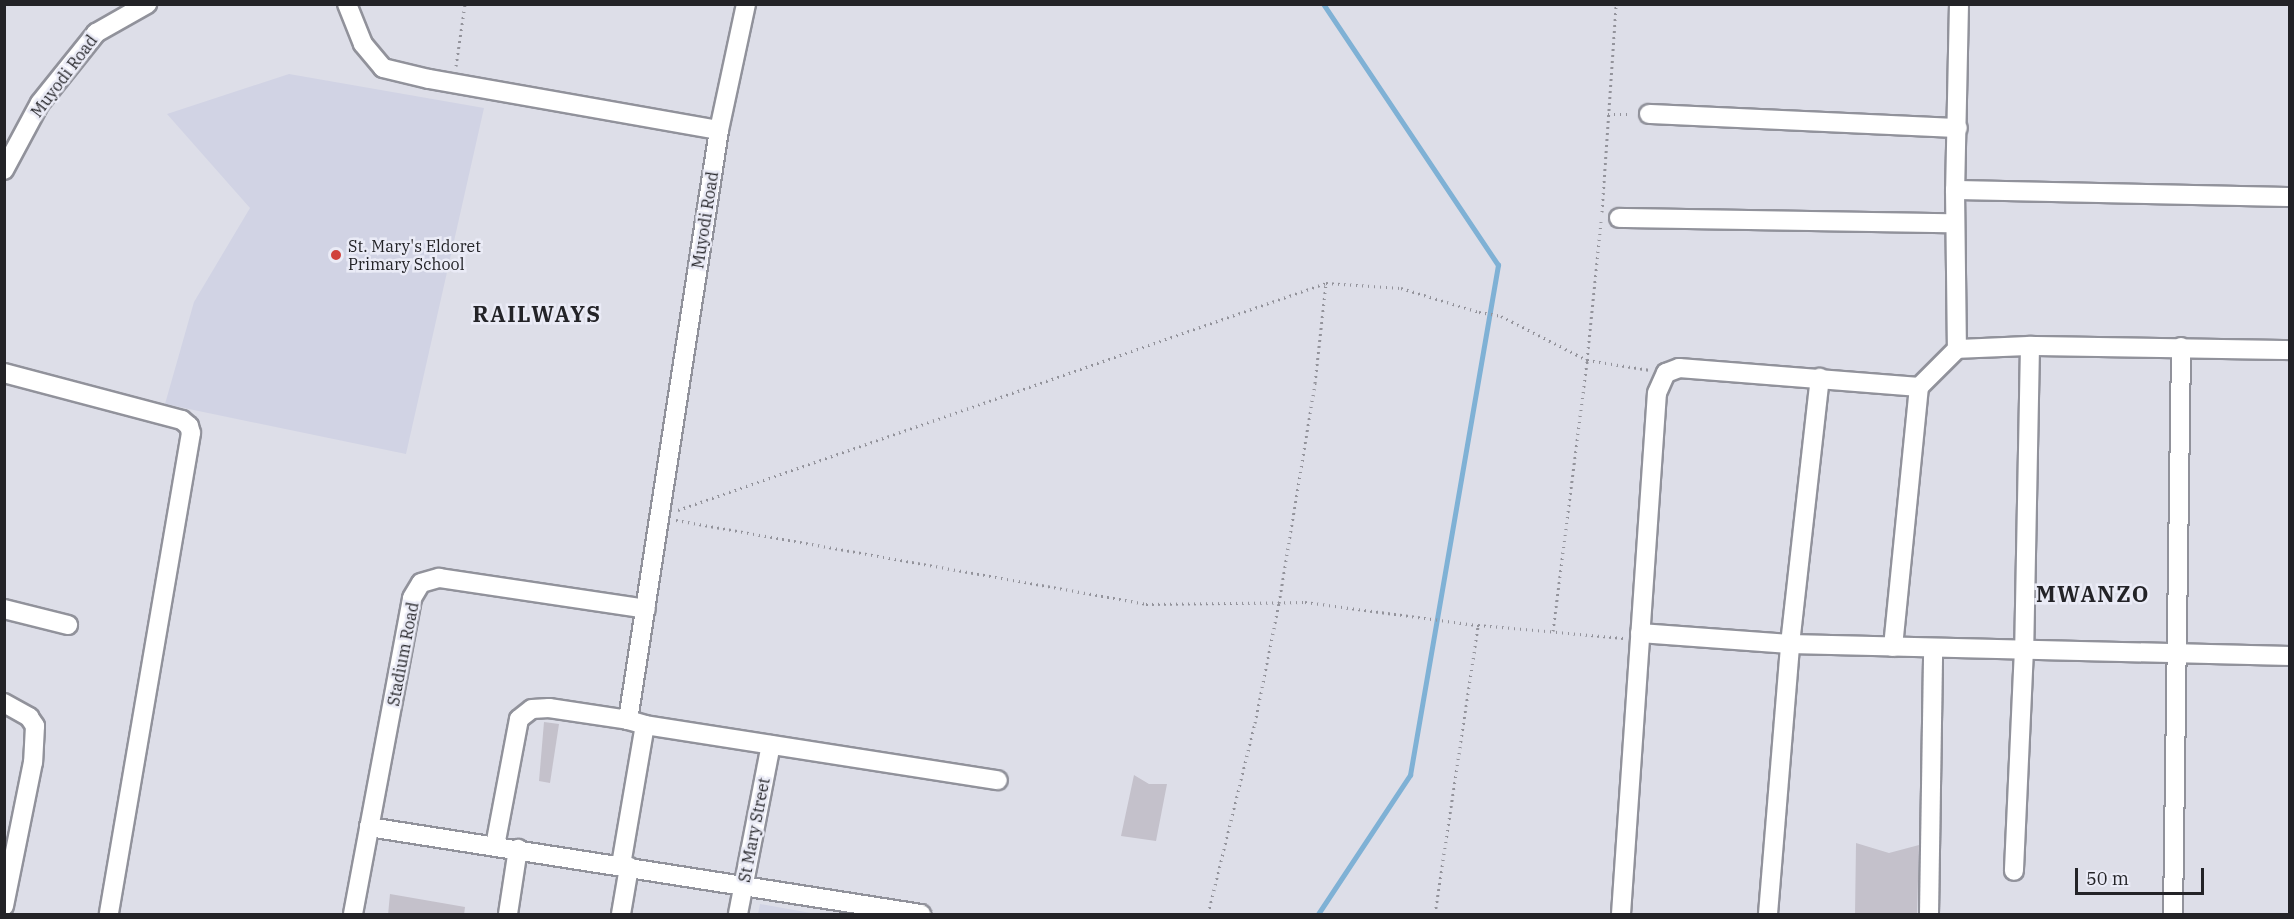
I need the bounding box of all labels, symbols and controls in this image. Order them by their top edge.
street label: Muyodi Road [27,31,101,121]
street label: Muyodi Road [688,170,722,270]
place label: St. Mary's Eldoret Primary School [348,236,481,274]
marker: St. Mary's Eldoret Primary School [329,248,343,262]
district label: RAILWAYS [472,301,602,327]
district label: MWANZO [2036,581,2150,607]
street label: Stadium Road [384,600,422,708]
street label: St Mary Street [734,776,774,884]
scale bar [2078,856,2207,894]
text: 50 m [2086,867,2129,890]

